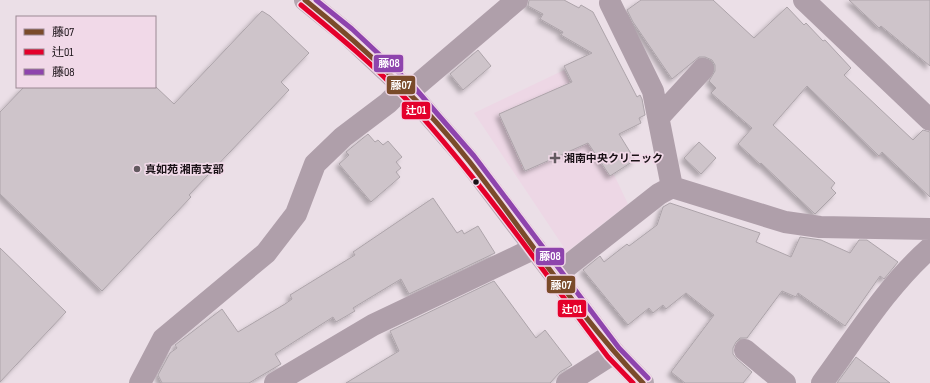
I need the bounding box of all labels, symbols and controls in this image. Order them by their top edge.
legend [16,16,156,88]
text: 藤07 [52,25,74,40]
text: 辻01 [52,45,74,60]
line badge: 藤08 [373,54,404,73]
text: 藤08 [378,57,400,70]
text: 藤08 [52,65,75,80]
line badge: 藤07 [386,75,416,95]
text: 藤07 [390,79,412,92]
line badge: 辻01 [401,101,431,120]
text: 辻01 [406,104,427,117]
marker: 湘南中央クリニック [549,152,561,164]
place label: 湘南中央クリニック [564,152,663,165]
place label: 真如苑 湘南支部 [145,163,224,176]
marker: 真如苑 湘南支部 [132,164,142,174]
unlabelled marker [471,177,481,187]
line badge: 藤08 [535,247,565,266]
text: 藤08 [539,250,561,263]
line badge: 藤07 [546,275,576,294]
text: 藤07 [550,279,572,292]
line badge: 辻01 [557,299,587,318]
text: 辻01 [562,303,583,316]

